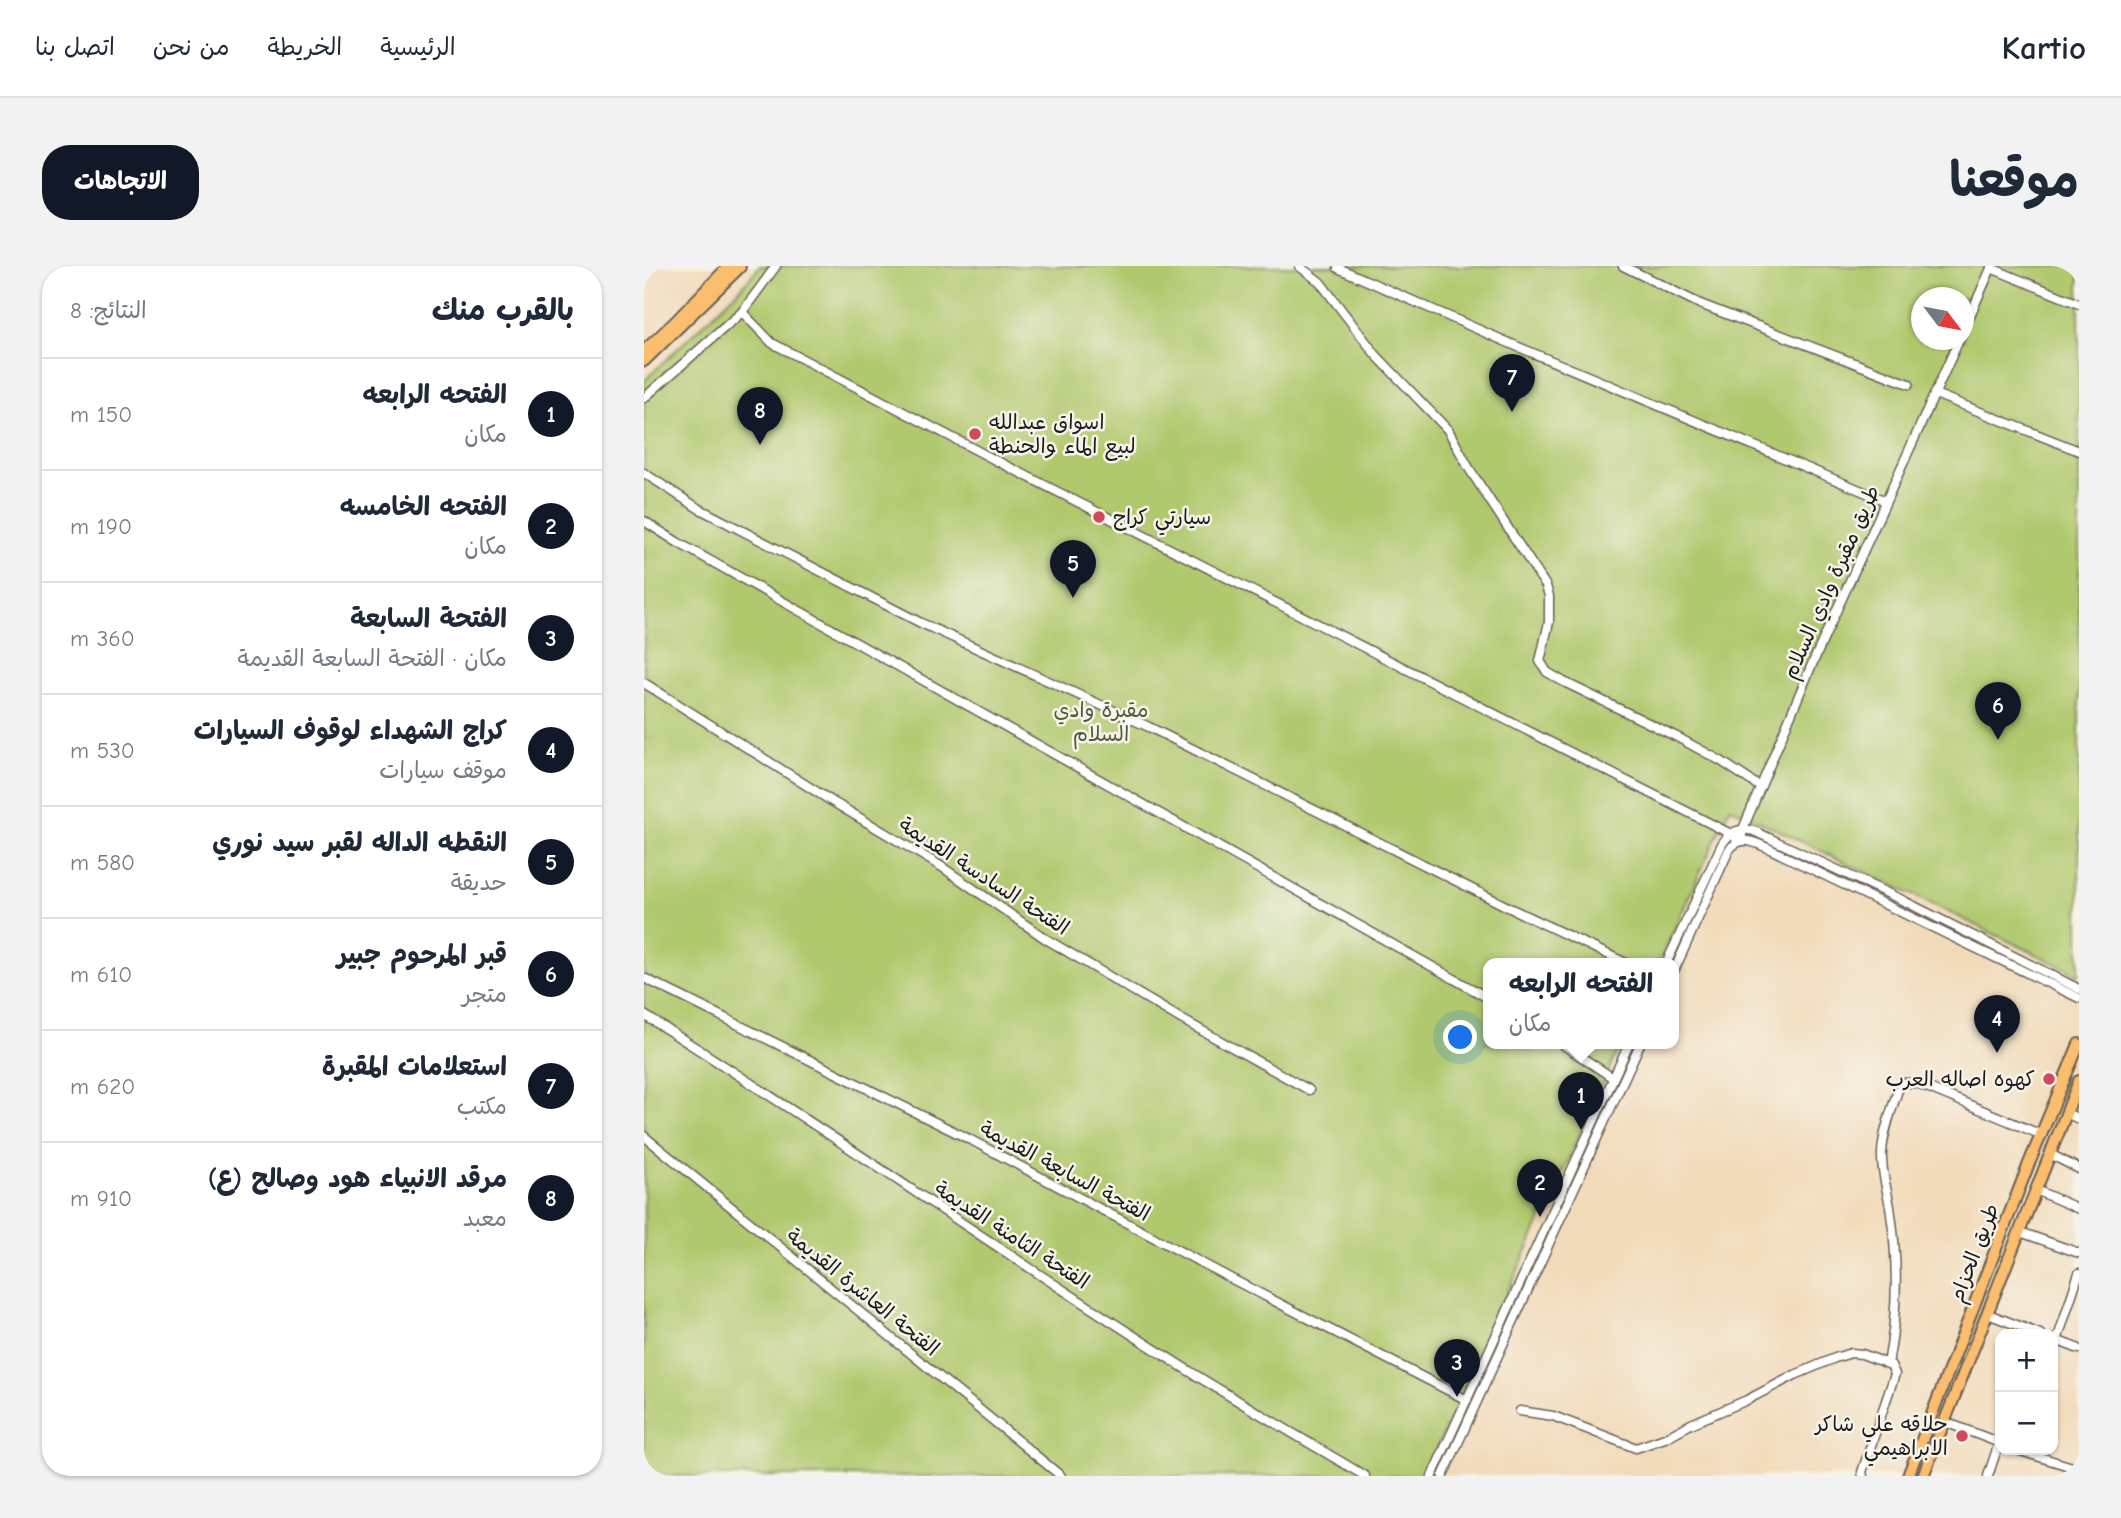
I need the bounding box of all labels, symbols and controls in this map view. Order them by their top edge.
text: Kartio [2001,29,2086,67]
text: اتصل بنا [35,33,115,61]
text: من نحن [153,33,229,61]
text: الخريطة [267,33,342,61]
text: الرئيسية [380,33,456,61]
button: الاتجاهات [42,145,199,220]
text: موقعنا [1949,152,2079,208]
north arrow [1911,287,1974,350]
text: بالقرب منك [432,293,574,328]
text: النتائج: 8 [70,297,147,324]
pin: 7 [1489,354,1535,412]
text: الفتحه الرابعه [363,380,507,410]
pin: 8 [737,387,783,445]
text: 150 m [70,401,132,428]
text: 1 [546,401,556,428]
place label: اسواق عبدالله لبيع الماء والحنطة [989,410,1136,461]
text: مكان [464,421,507,448]
marker: اسواق عبدالله لبيع الماء والحنطة [967,426,983,442]
street label: طريق مقبرة وادي السلام [1777,481,1888,684]
text: الفتحه الخامسه [340,492,507,522]
place label: سيارتي كراج [1113,505,1211,536]
marker: سيارتي كراج [1091,509,1107,525]
text: 190 m [70,513,132,540]
text: 2 [545,513,557,540]
text: مكان [464,533,507,560]
pin: 5 [1050,540,1096,598]
text: الفتحة السابعة [350,604,507,634]
text: 360 m [70,625,135,652]
text: 3 [545,625,557,652]
text: مكان · الفتحة السابعة القديمة [238,645,507,672]
pin: 6 [1975,682,2021,740]
park label: مقبرة وادي السلام [1054,698,1148,750]
text: كراج الشهداء لوقوف السيارات [194,716,507,746]
text: 530 m [70,737,135,764]
text: 4 [546,737,556,764]
text: موقف سيارات [379,757,507,784]
street label: الفتحة السادسة القديمة [894,812,1074,940]
text: النقطه الداله لقبر سيد نوري [212,828,507,858]
text: 580 m [70,849,135,876]
text: 5 [545,849,557,876]
text: حديقة [451,869,507,896]
text: قبر المرحوم جبير [337,940,507,970]
popup [1483,958,1679,1049]
text: 610 m [70,961,132,988]
text: 6 [545,961,557,988]
text: الفتحه الرابعه [1509,969,1653,999]
text: متجر [462,981,507,1008]
pin: 4 [1974,995,2020,1053]
text: مكان [1509,1010,1551,1037]
your location [1443,1020,1477,1054]
text: استعلامات المقبرة [322,1052,507,1082]
place label: كهوه اصاله العرب [1886,1067,2035,1093]
marker: كهوه اصاله العرب [2041,1071,2057,1087]
pin: 1 [1558,1072,1604,1130]
text: 620 m [70,1073,135,1100]
text: 7 [546,1073,556,1100]
text: مكتب [457,1093,507,1120]
street label: الفتحة السابعة القديمة [975,1116,1154,1227]
pin: 2 [1517,1159,1563,1217]
text: مرقد الانبياء هود وصالح (ع) [208,1164,507,1194]
street label: الفتحة الثامنة القديمة [930,1176,1094,1294]
text: 910 m [70,1185,132,1212]
text: 8 [545,1185,557,1212]
street label: طريق الحزام [1944,1200,2008,1307]
text: معبد [463,1205,507,1232]
street label: الفتحة العاشرة القديمة [782,1223,944,1361]
map controls [1995,1329,2058,1455]
button: + [1995,1329,2058,1392]
pin: 3 [1434,1339,1480,1397]
button: − [1995,1392,2058,1455]
place label: حلاقه علي شاكر الابراهيمي [1814,1412,1948,1467]
marker: حلاقه علي شاكر الابراهيمي [1954,1428,1970,1444]

